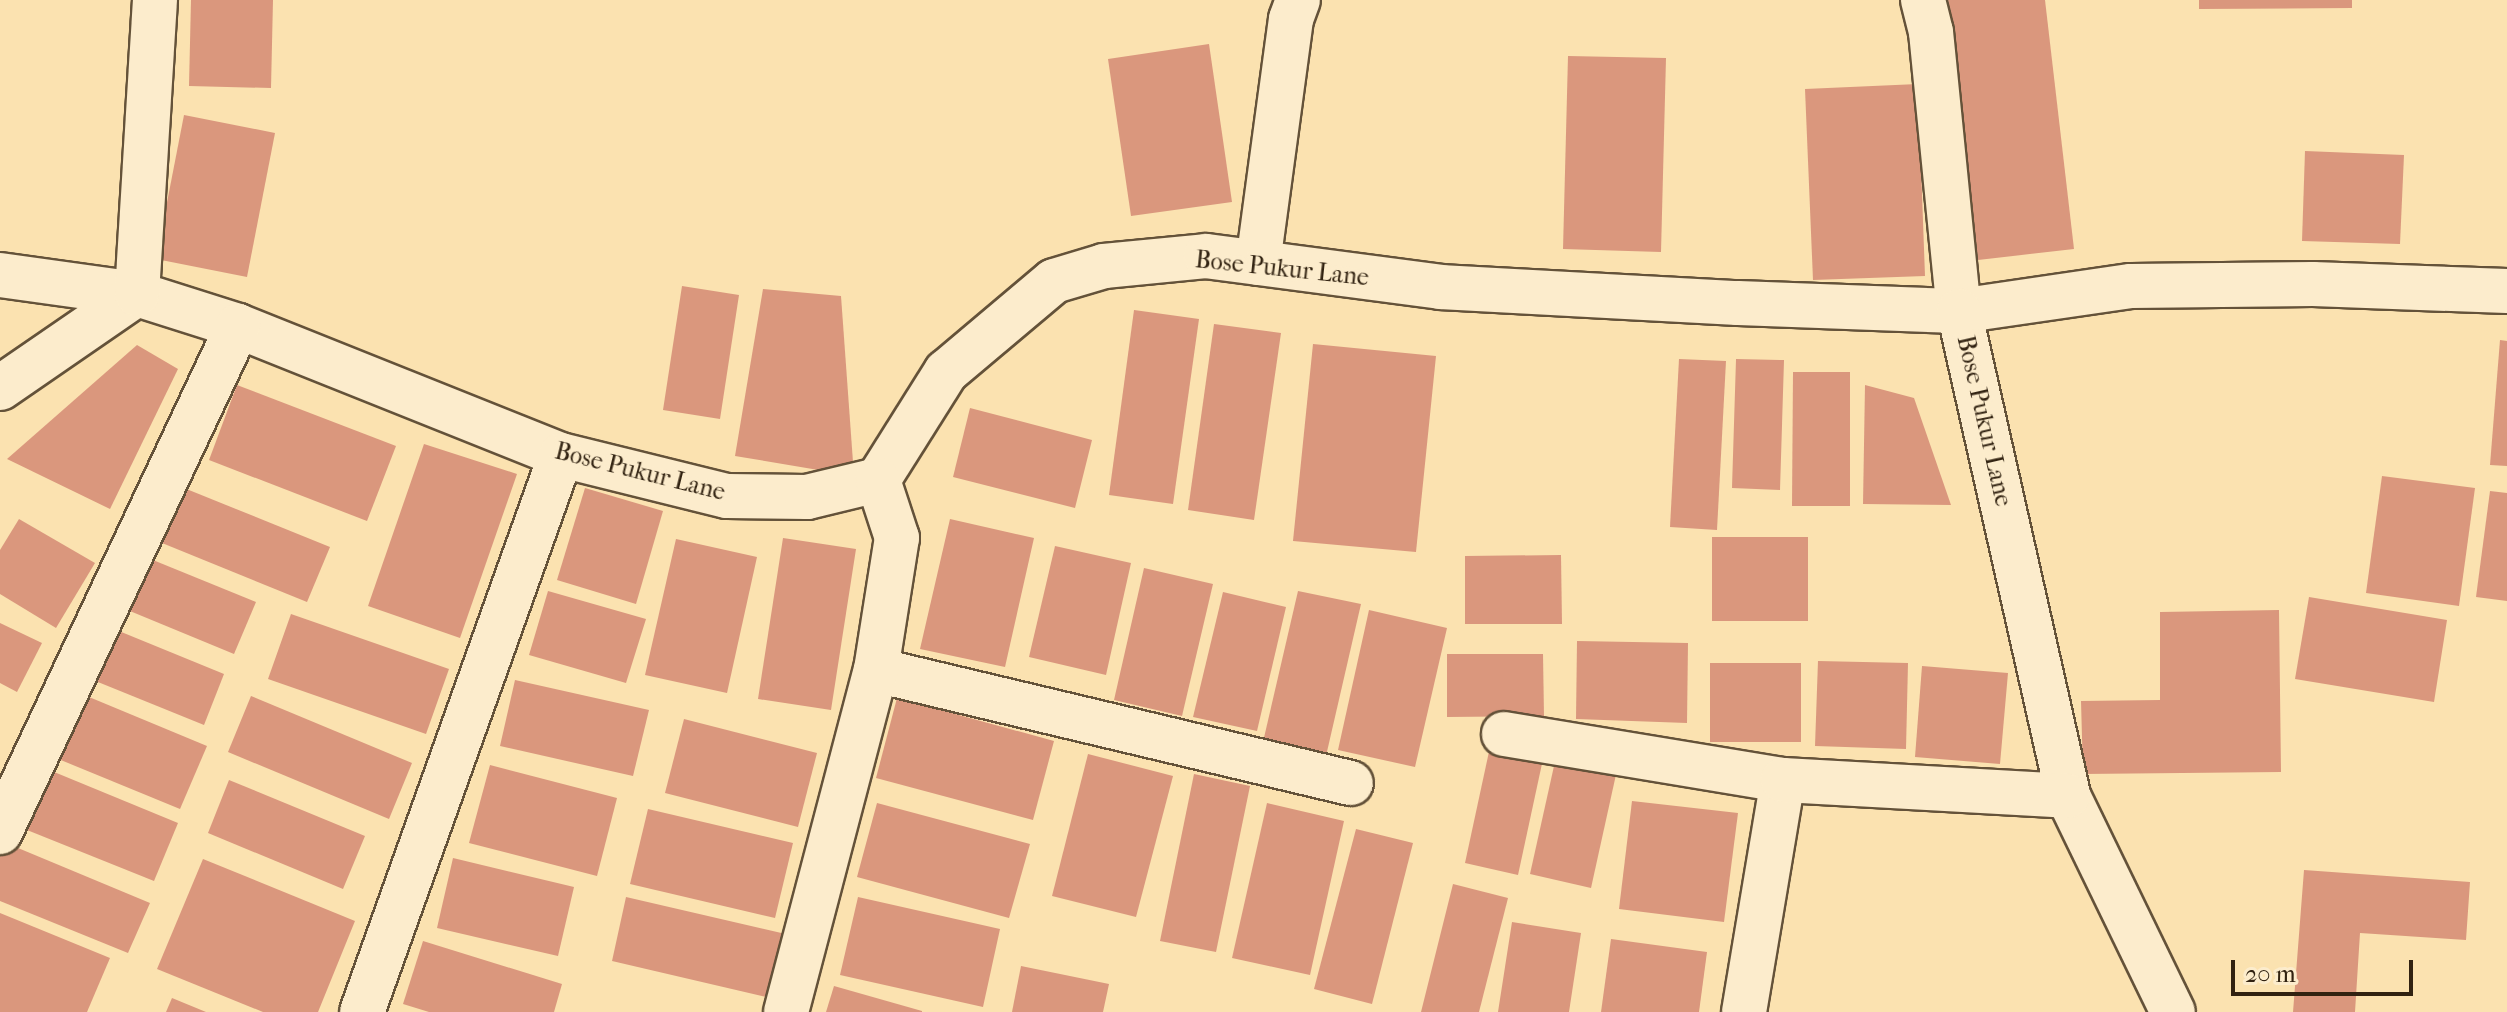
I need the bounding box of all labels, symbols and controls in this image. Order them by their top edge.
street label: Bose Pukur Lane [1194,246,1370,292]
street label: Bose Pukur Lane [1950,333,2018,509]
street label: Bose Pukur Lane [552,437,728,507]
scale bar [2235,944,2417,994]
text: 20 m [2245,960,2296,988]

